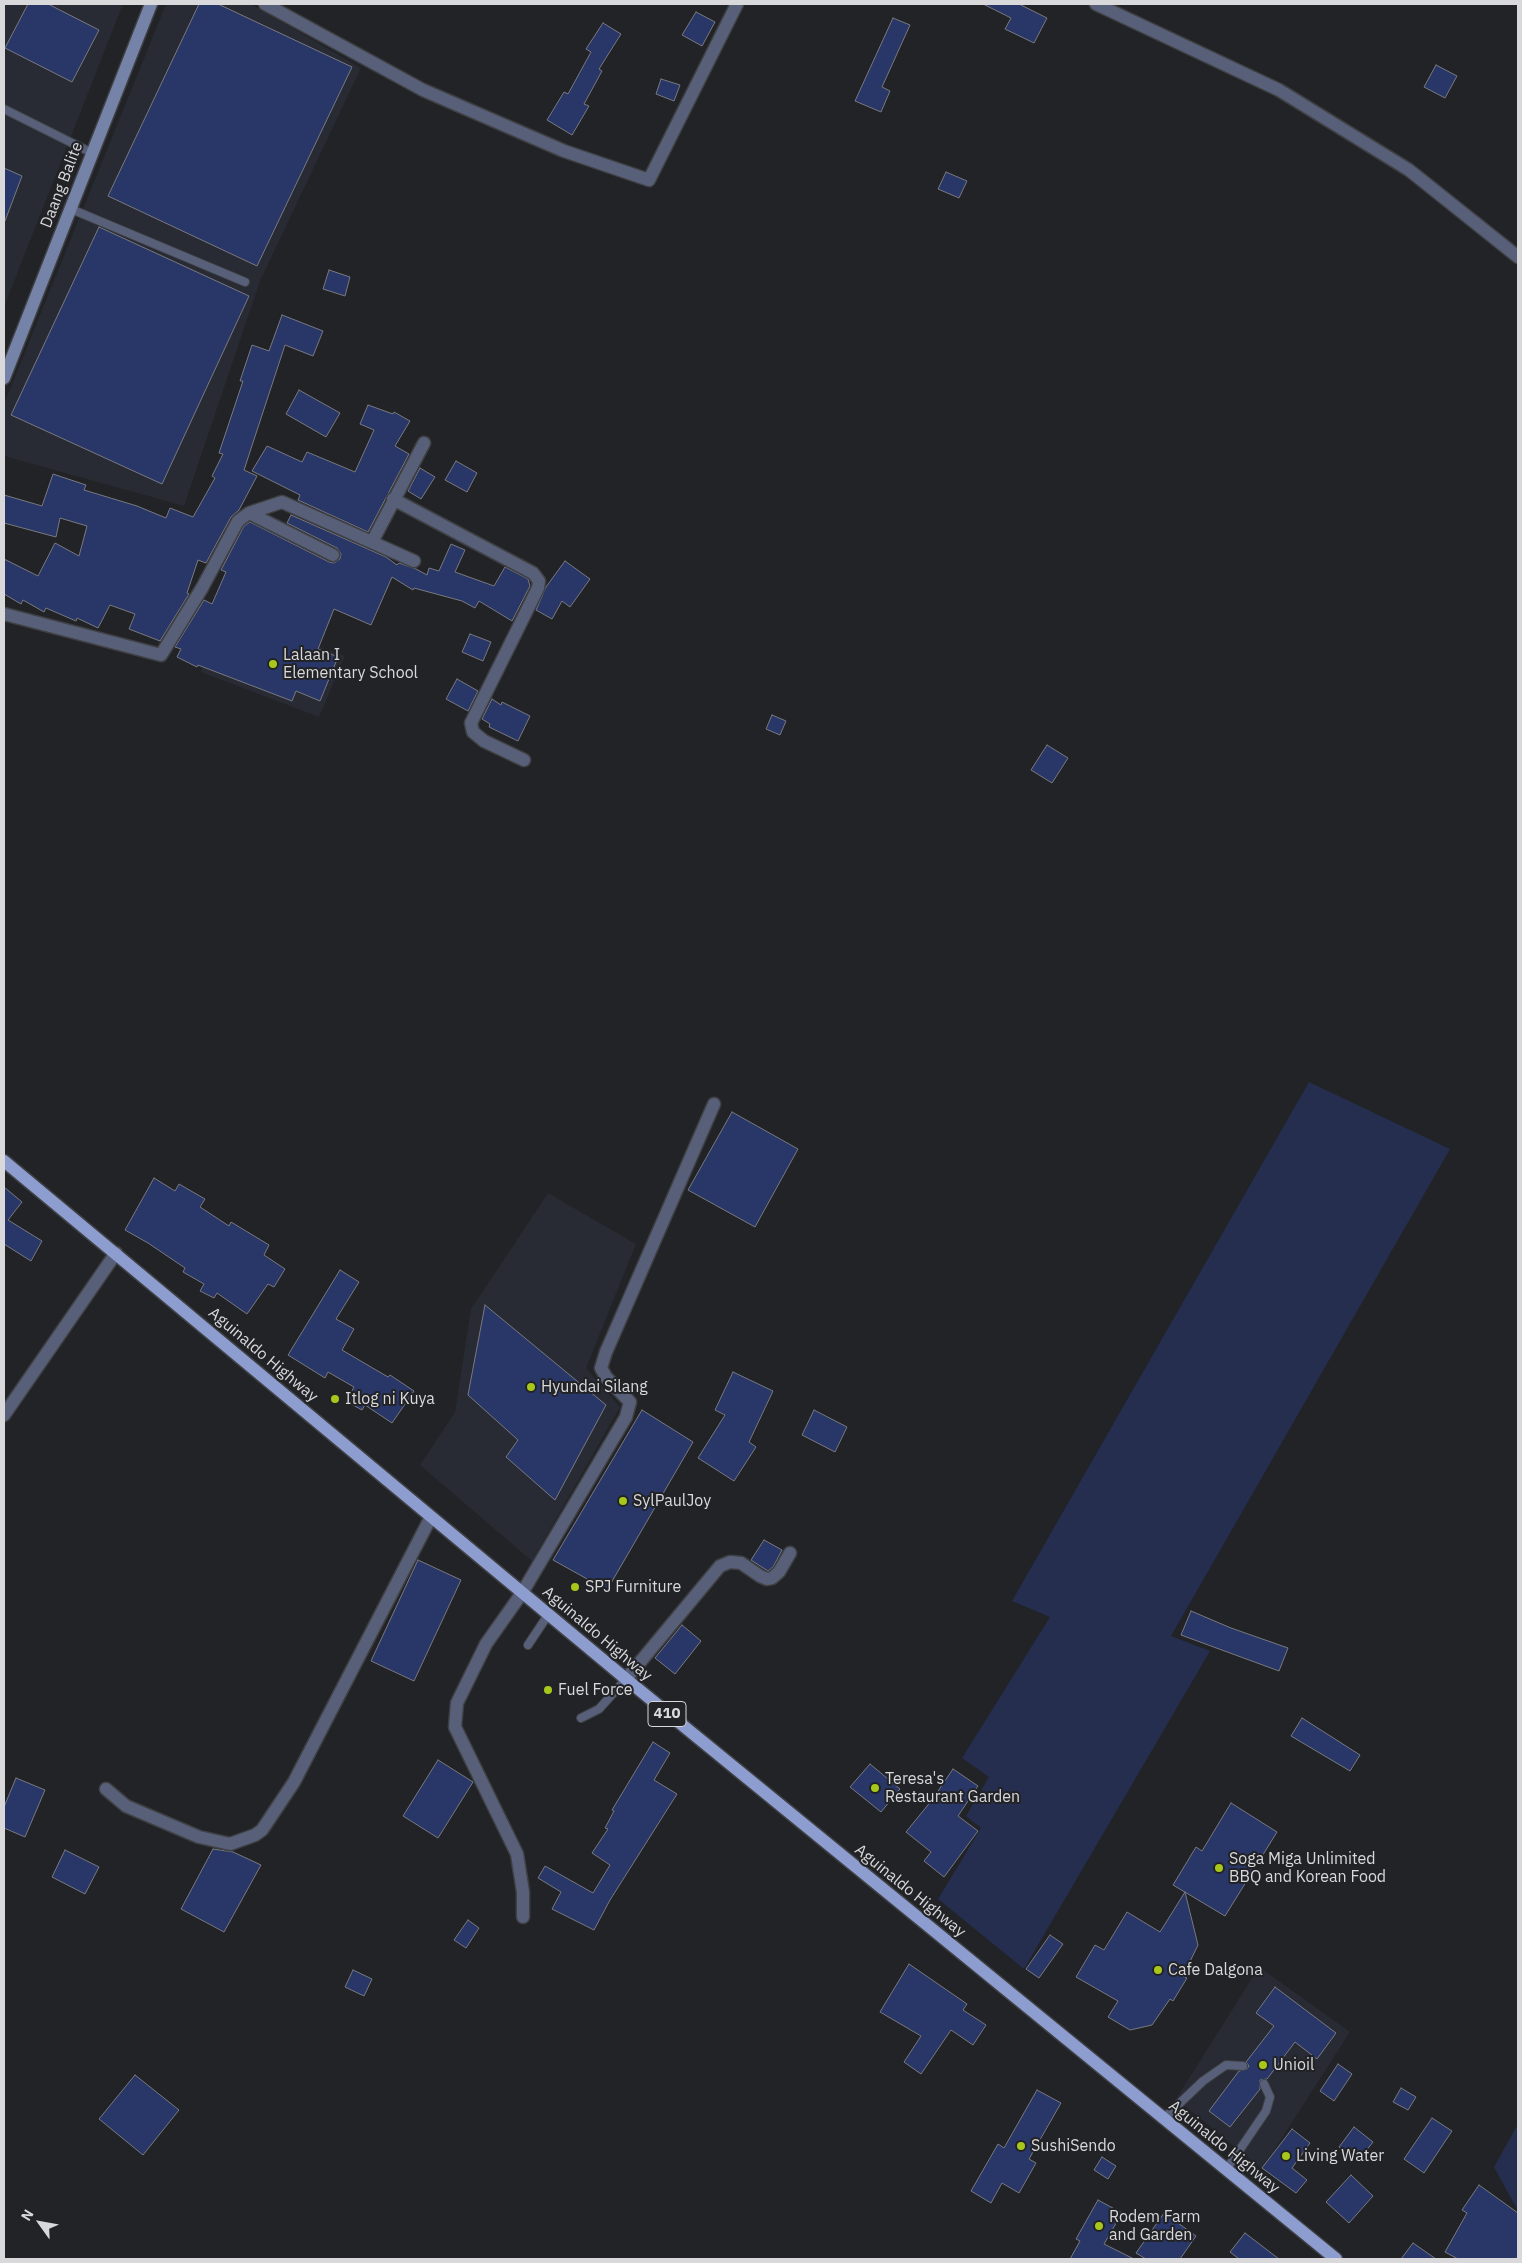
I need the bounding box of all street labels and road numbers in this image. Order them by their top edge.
street label: Daang Balite [37,139,87,231]
street label: Aguinaldo Highway [204,1304,322,1406]
street label: Aguinaldo Highway [538,1583,656,1685]
road number: 410 [648,1702,686,1726]
street label: Aguinaldo Highway [851,1840,969,1942]
street label: Aguinaldo Highway [1165,2096,1283,2198]

